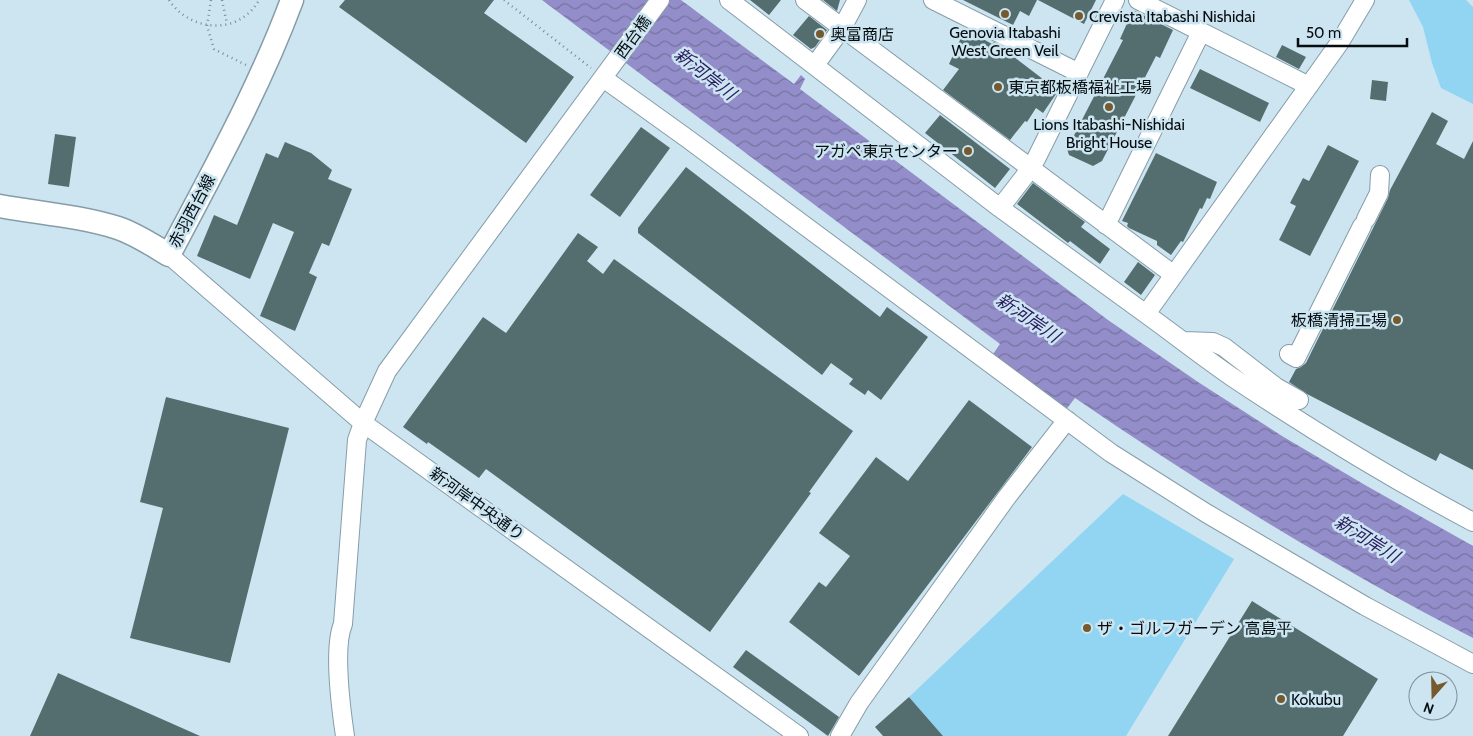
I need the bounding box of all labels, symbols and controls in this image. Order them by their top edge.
place label: Crevista Itabashi Nishidai [1089,7,1255,26]
marker: Genovia Itabashi West Green Veil [999,8,1011,20]
marker: Crevista Itabashi Nishidai [1073,10,1085,22]
street label: 西台橋 [611,12,655,62]
scale bar [1298,15,1407,47]
place label: Genovia Itabashi West Green Veil [949,23,1061,60]
text: 50 m [1306,24,1341,42]
place label: 奥富商店 [830,25,894,44]
marker: 奥富商店 [814,28,826,40]
water label: 新河岸川 [670,43,742,106]
place label: 東京都板橋福祉工場 [1008,78,1152,97]
marker: 東京都板橋福祉工場 [992,81,1004,93]
marker: Lions Itabashi-Nishidai Bright House [1103,101,1115,113]
place label: Lions Itabashi-Nishidai Bright House [1033,115,1185,152]
place label: アガペ東京センター [814,142,958,161]
marker: アガペ東京センター [962,145,974,157]
street label: 赤羽西台線 [165,171,219,251]
water label: 新河岸川 [992,289,1066,348]
place label: 板橋清掃工場 [1291,311,1387,330]
marker: 板橋清掃工場 [1391,314,1403,326]
street label: 新河岸中央通り [426,463,528,545]
water label: 新河岸川 [1331,511,1405,568]
place label: ザ・ゴルフガーデン 高島平 [1097,619,1293,638]
marker: ザ・ゴルフガーデン 高島平 [1081,622,1093,634]
north arrow [1408,671,1458,721]
place label: Kokubu [1291,690,1341,709]
marker: Kokubu [1275,693,1287,705]
text: N [1421,698,1436,718]

